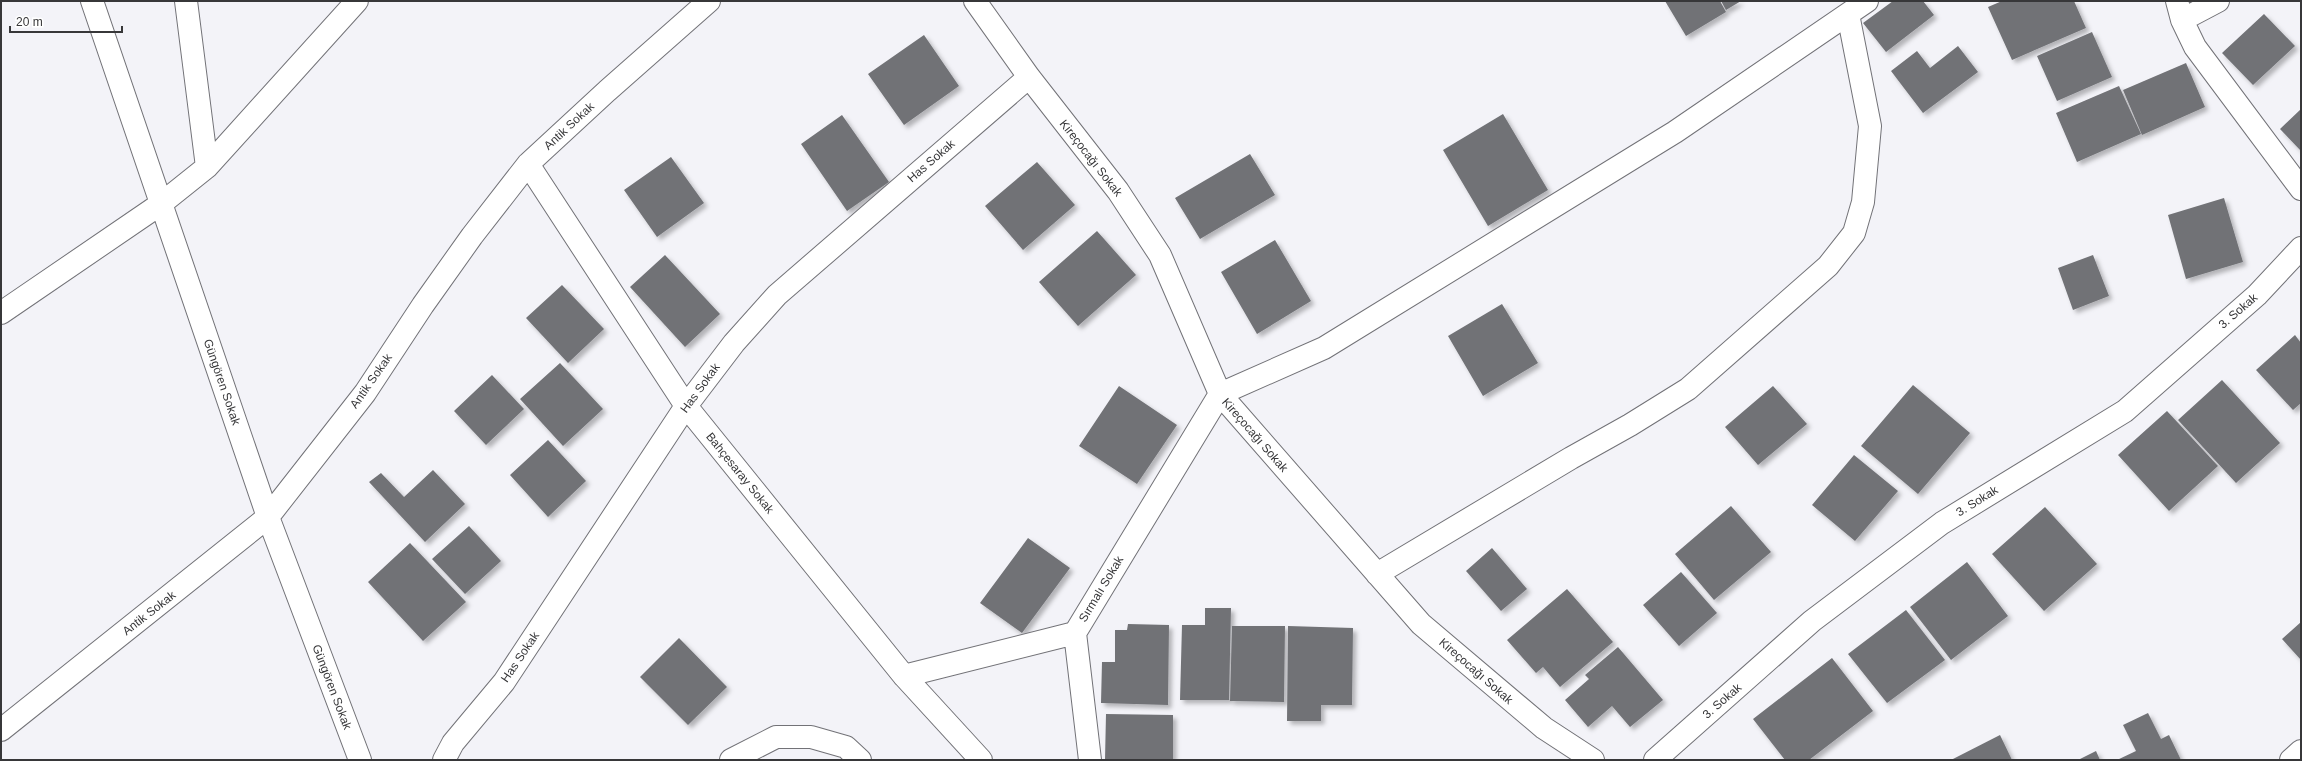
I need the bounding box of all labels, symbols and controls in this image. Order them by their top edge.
scale bar [10,8,122,34]
text: 20 m [16,15,43,29]
street label: Antik Sokak [541,99,598,153]
street label: Kireçocağı Sokak [1057,117,1126,200]
street label: Has Sokak [905,136,958,185]
street label: 3. Sokak [2216,290,2261,332]
street label: Güngören Sokak [201,337,244,428]
street label: Antik Sokak [347,350,395,411]
street label: Has Sokak [677,360,723,416]
street label: Kireçocağı Sokak [1219,395,1292,476]
street label: Bahçesaray Sokak [703,430,778,517]
street label: 3. Sokak [1953,482,2001,519]
street label: Sırmalı Sokak [1076,553,1127,625]
street label: Antik Sokak [120,587,179,638]
street label: Has Sokak [498,628,543,685]
street label: Kireçocağı Sokak [1436,635,1517,708]
street label: Güngören Sokak [309,642,355,732]
street label: 3. Sokak [1700,680,1745,722]

